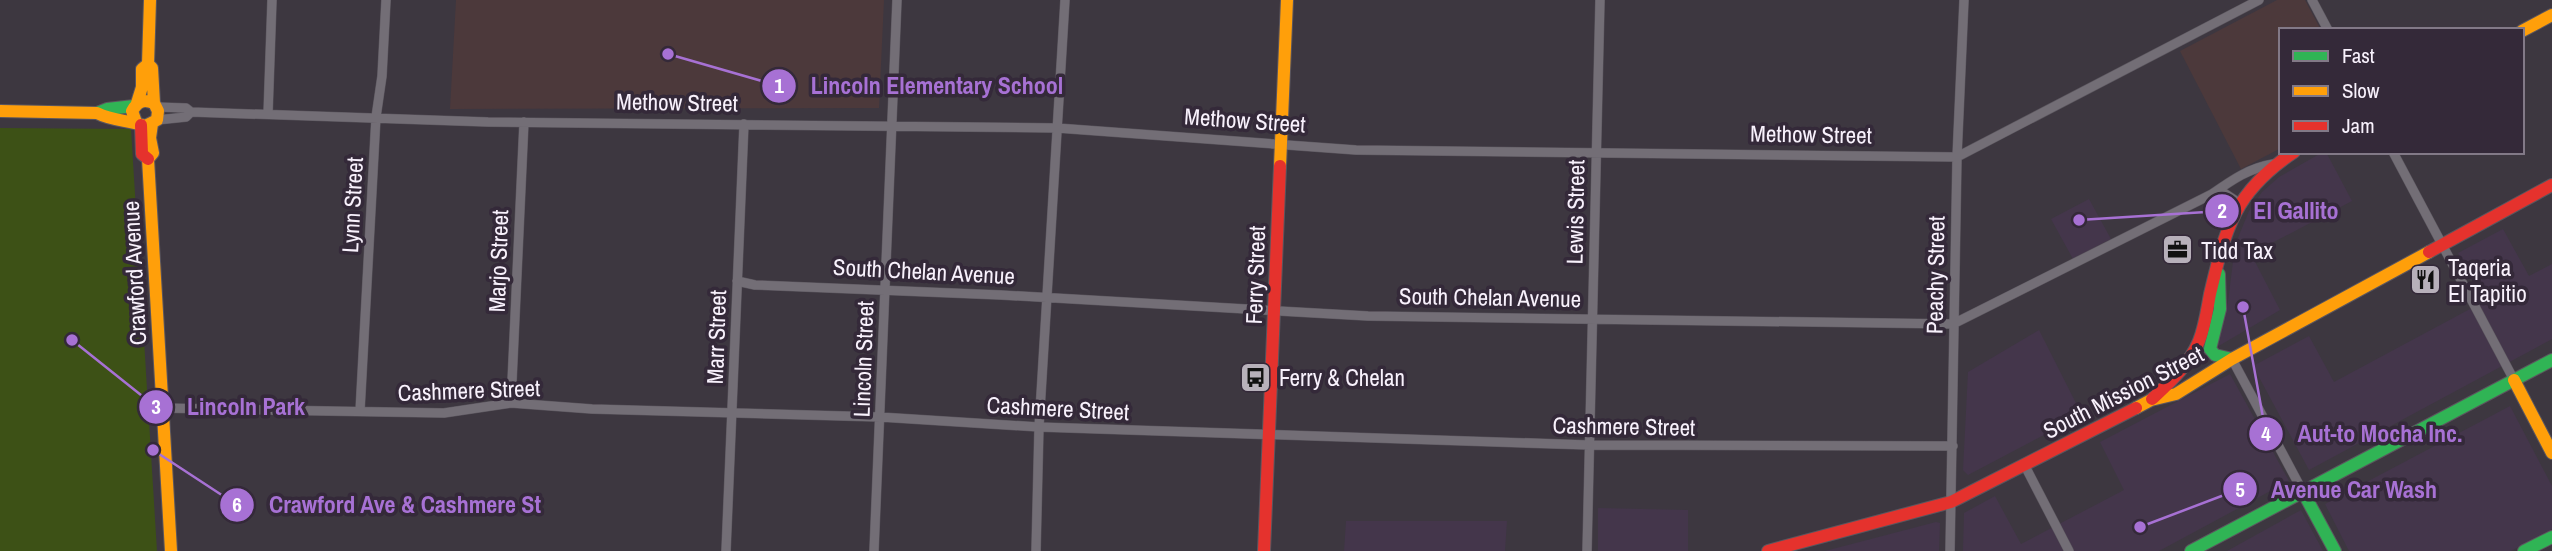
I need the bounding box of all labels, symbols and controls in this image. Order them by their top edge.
legend [2279,28,2524,154]
text: Fast [2342,41,2375,70]
callout: Lincoln Elementary School [761,63,1077,108]
text: Lincoln Elementary School [811,69,1063,101]
text: 1 [774,71,784,100]
text: Slow [2342,76,2380,105]
street label: Methow Street [616,85,738,119]
street label: Methow Street [1183,100,1307,140]
text: Jam [2342,111,2375,140]
street label: Methow Street [1750,117,1872,151]
street label: Lynn Street [334,156,370,254]
street label: Lewis Street [1559,159,1591,265]
callout: El Gallito [2205,188,2353,233]
text: El Gallito [2253,194,2339,226]
text: 2 [2217,196,2227,225]
street label: Crawford Avenue [115,200,153,346]
street label: Marjo Street [481,209,515,313]
street label: Peachy Street [1918,215,1952,335]
street label: Ferry Street [1238,225,1272,325]
office icon: Tidd Tax [2161,233,2195,267]
place label: Tidd Tax [2201,235,2274,266]
street label: South Chelan Avenue [832,251,1016,291]
place label: Taqeria El Tapitio [2448,252,2527,309]
restaurant icon: Taqeria El Tapitio [2408,263,2442,297]
street label: South Chelan Avenue [1399,280,1581,314]
street label: Marr Street [699,289,733,385]
street label: Lincoln Street [845,300,881,418]
street label: South Mission Street [2037,338,2209,446]
bus stop icon: Ferry & Chelan [1239,360,1273,394]
place label: Ferry & Chelan [1279,362,1405,393]
street label: Cashmere Street [397,372,541,408]
callout: Lincoln Park [138,384,319,429]
street label: Cashmere Street [986,389,1130,427]
text: Lincoln Park [187,390,305,422]
text: 3 [151,392,161,421]
street label: Cashmere Street [1552,409,1696,443]
callout: Aut-to Mocha Inc. [2248,412,2477,457]
text: Aut-to Mocha Inc. [2297,417,2463,449]
text: 4 [2261,419,2271,448]
callout: Avenue Car Wash [2222,467,2451,512]
text: Avenue Car Wash [2271,473,2437,505]
text: 5 [2235,475,2245,504]
callout: Crawford Ave & Cashmere St [219,482,555,527]
text: Crawford Ave & Cashmere St [269,488,541,520]
text: 6 [232,490,242,519]

